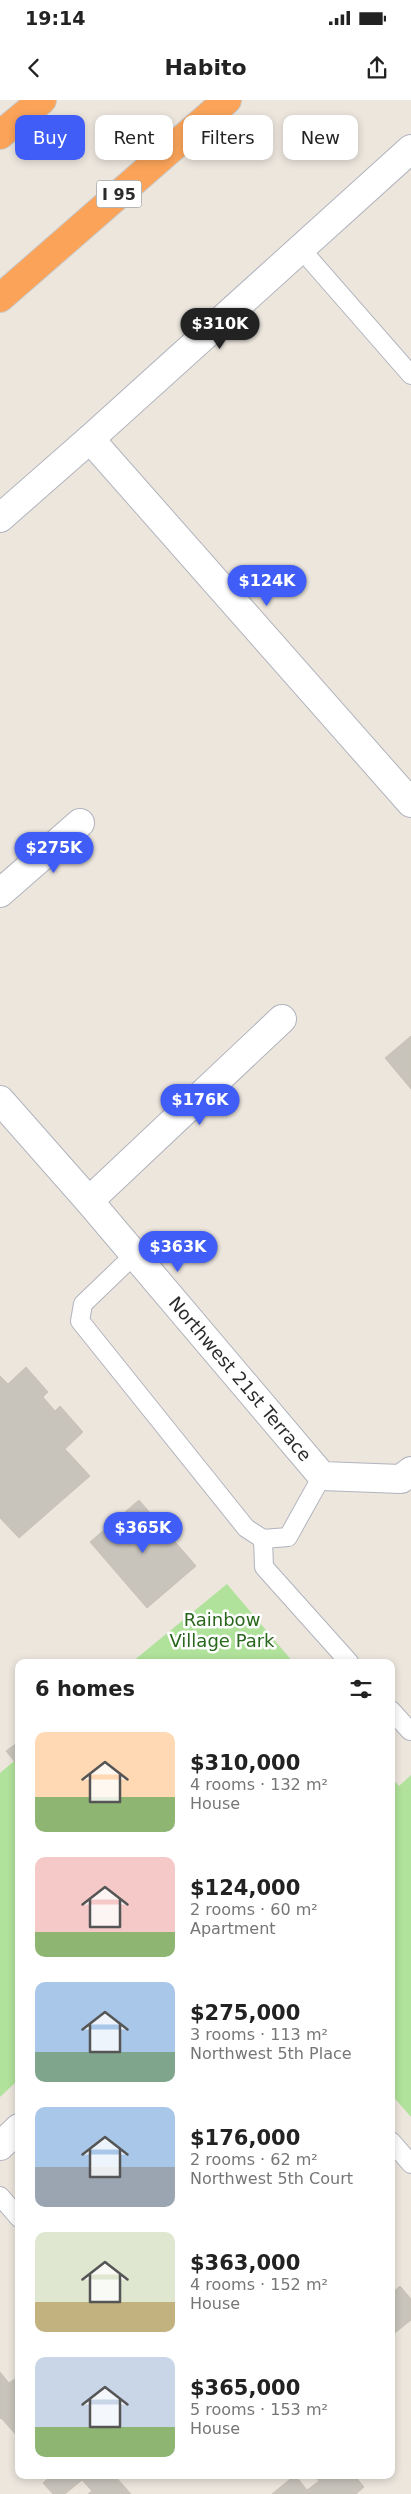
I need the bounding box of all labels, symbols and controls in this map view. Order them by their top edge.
text: 19:14 [25,7,85,29]
icon: back [20,54,48,82]
icon: share [363,54,391,82]
text: Habito [164,55,247,80]
chip: Buy [15,115,85,160]
chip: Rent [95,115,173,160]
chip: Filters [183,115,273,160]
chip: New [283,115,358,160]
road number: I 95 [96,180,142,208]
pin: $310K [185,308,255,350]
text: $310K [192,314,248,333]
pin: $124K [232,564,302,607]
text: $124K [239,571,295,590]
pin: $275K [19,832,89,874]
text: $275K [26,838,82,857]
pin: $176K [165,1084,235,1126]
text: $176K [172,1090,228,1109]
pin: $363K [143,1230,213,1273]
text: $363K [150,1237,206,1256]
street label: Northwest 21st Terrace [165,1292,316,1465]
pin: $365K [108,1512,178,1554]
text: $365K [115,1518,171,1537]
park label: Rainbow Village Park [169,1609,275,1651]
icon: filters [347,1675,375,1703]
text: 6 homes [35,1677,135,1701]
text: $310,000 [190,1751,300,1775]
icon: home [75,1752,135,1812]
text: 4 rooms · 132 m² [190,1775,328,1794]
text: House [190,1794,240,1813]
text: $124,000 [190,1876,300,1900]
icon: home [75,1877,135,1937]
text: 2 rooms · 60 m² [190,1900,318,1919]
text: Apartment [190,1919,276,1938]
text: $275,000 [190,2001,300,2025]
icon: home [75,2002,135,2062]
text: 3 rooms · 113 m² [190,2025,328,2044]
text: Northwest 5th Place [190,2044,352,2063]
text: $176,000 [190,2126,300,2150]
icon: home [75,2127,135,2187]
text: 2 rooms · 62 m² [190,2150,318,2169]
text: Northwest 5th Court [190,2169,353,2188]
text: $363,000 [190,2251,300,2275]
icon: home [75,2252,135,2312]
text: 4 rooms · 152 m² [190,2275,328,2294]
text: House [190,2294,240,2313]
text: $365,000 [190,2376,300,2400]
icon: home [75,2377,135,2437]
text: 5 rooms · 153 m² [190,2400,328,2419]
text: House [190,2419,240,2438]

